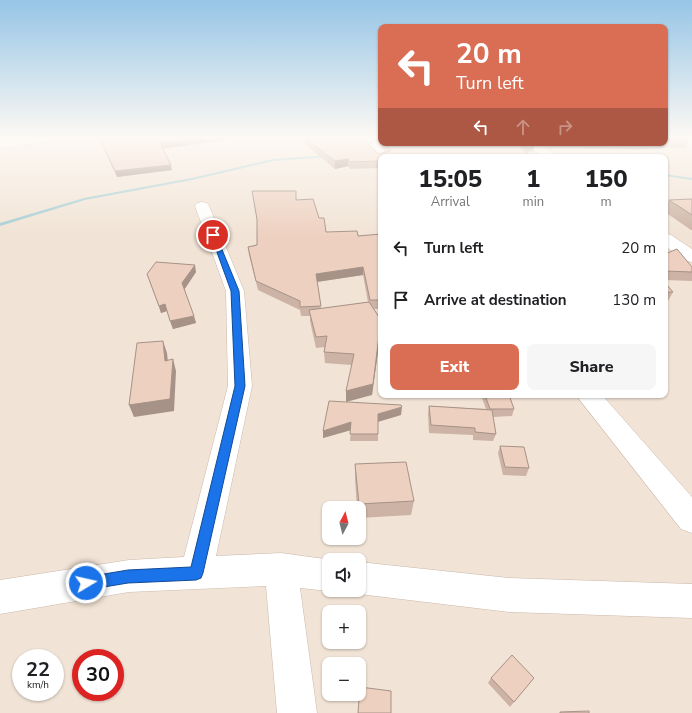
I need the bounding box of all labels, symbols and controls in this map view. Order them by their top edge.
text: 20 m [456,35,522,73]
icon: left [390,40,442,92]
text: Turn left [456,71,524,95]
icon: left [470,116,492,138]
icon: ahead [512,116,534,138]
icon: right [554,116,576,138]
text: 15:05 [418,163,482,195]
text: 1 [526,163,541,195]
text: 150 [584,163,628,195]
text: Arrival [431,193,470,211]
text: min [523,193,544,211]
text: m [600,193,612,211]
pin [196,218,230,252]
icon: arrive [202,224,224,246]
icon: left [390,237,412,259]
text: Turn left [424,238,483,258]
text: 20 m [621,238,656,258]
icon: arrive [390,289,412,311]
text: Arrive at destination [424,290,567,310]
text: 130 m [612,290,656,310]
button: Exit [390,344,519,390]
button: Share [527,344,656,390]
north arrow [322,501,366,545]
map controls [322,501,366,701]
button: sound [322,553,366,597]
position arrow [65,562,107,604]
button: + [322,605,366,649]
speed limit sign: 30 [72,649,124,701]
text: 22 [26,656,50,683]
button: − [322,657,366,701]
text: km/h [27,678,49,692]

